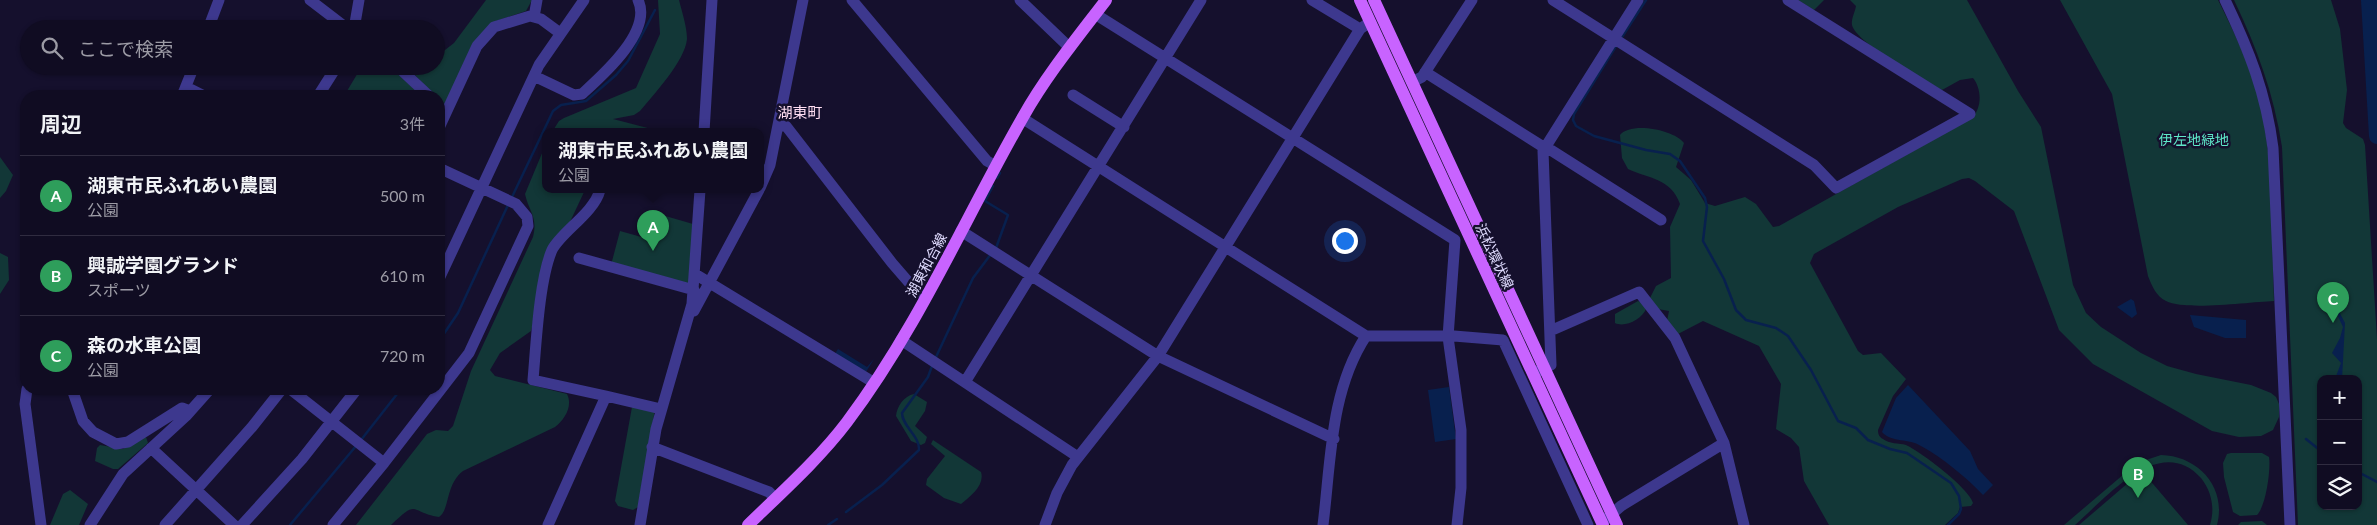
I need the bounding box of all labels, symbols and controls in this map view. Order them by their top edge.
search box [20,20,445,75]
icon: search [38,34,66,62]
text: ここで検索 [78,37,173,60]
district label: 湖東町 [777,103,823,121]
text: 周辺 [40,111,82,136]
text: 3件 [400,114,425,133]
popup [542,128,764,193]
park label: 伊左地緑地 [2159,131,2229,148]
text: 湖東市民ふれあい農園 [558,138,748,161]
text: 公園 [558,165,590,184]
text: 湖東市民ふれあい農園 [87,173,277,196]
text: A [50,186,62,205]
text: 500 m [380,186,425,205]
text: 公園 [87,200,119,219]
pin: A [637,210,669,251]
street label: 浜松環状線 [1473,221,1517,291]
your location [1332,228,1358,254]
street label: 湖東和合線 [902,230,950,300]
text: 興誠学園グランド [87,253,239,276]
text: B [51,266,61,285]
text: 610 m [380,266,425,285]
text: スポーツ [87,280,151,299]
pin: C [2317,282,2349,323]
text: 森の水車公園 [87,333,201,356]
text: C [51,346,61,365]
text: 720 m [380,346,425,365]
text: 公園 [87,360,119,379]
map controls [2317,375,2362,510]
button: + [2317,375,2362,420]
button: − [2317,420,2362,465]
pin: B [2122,457,2154,498]
button: layers [2317,465,2362,510]

